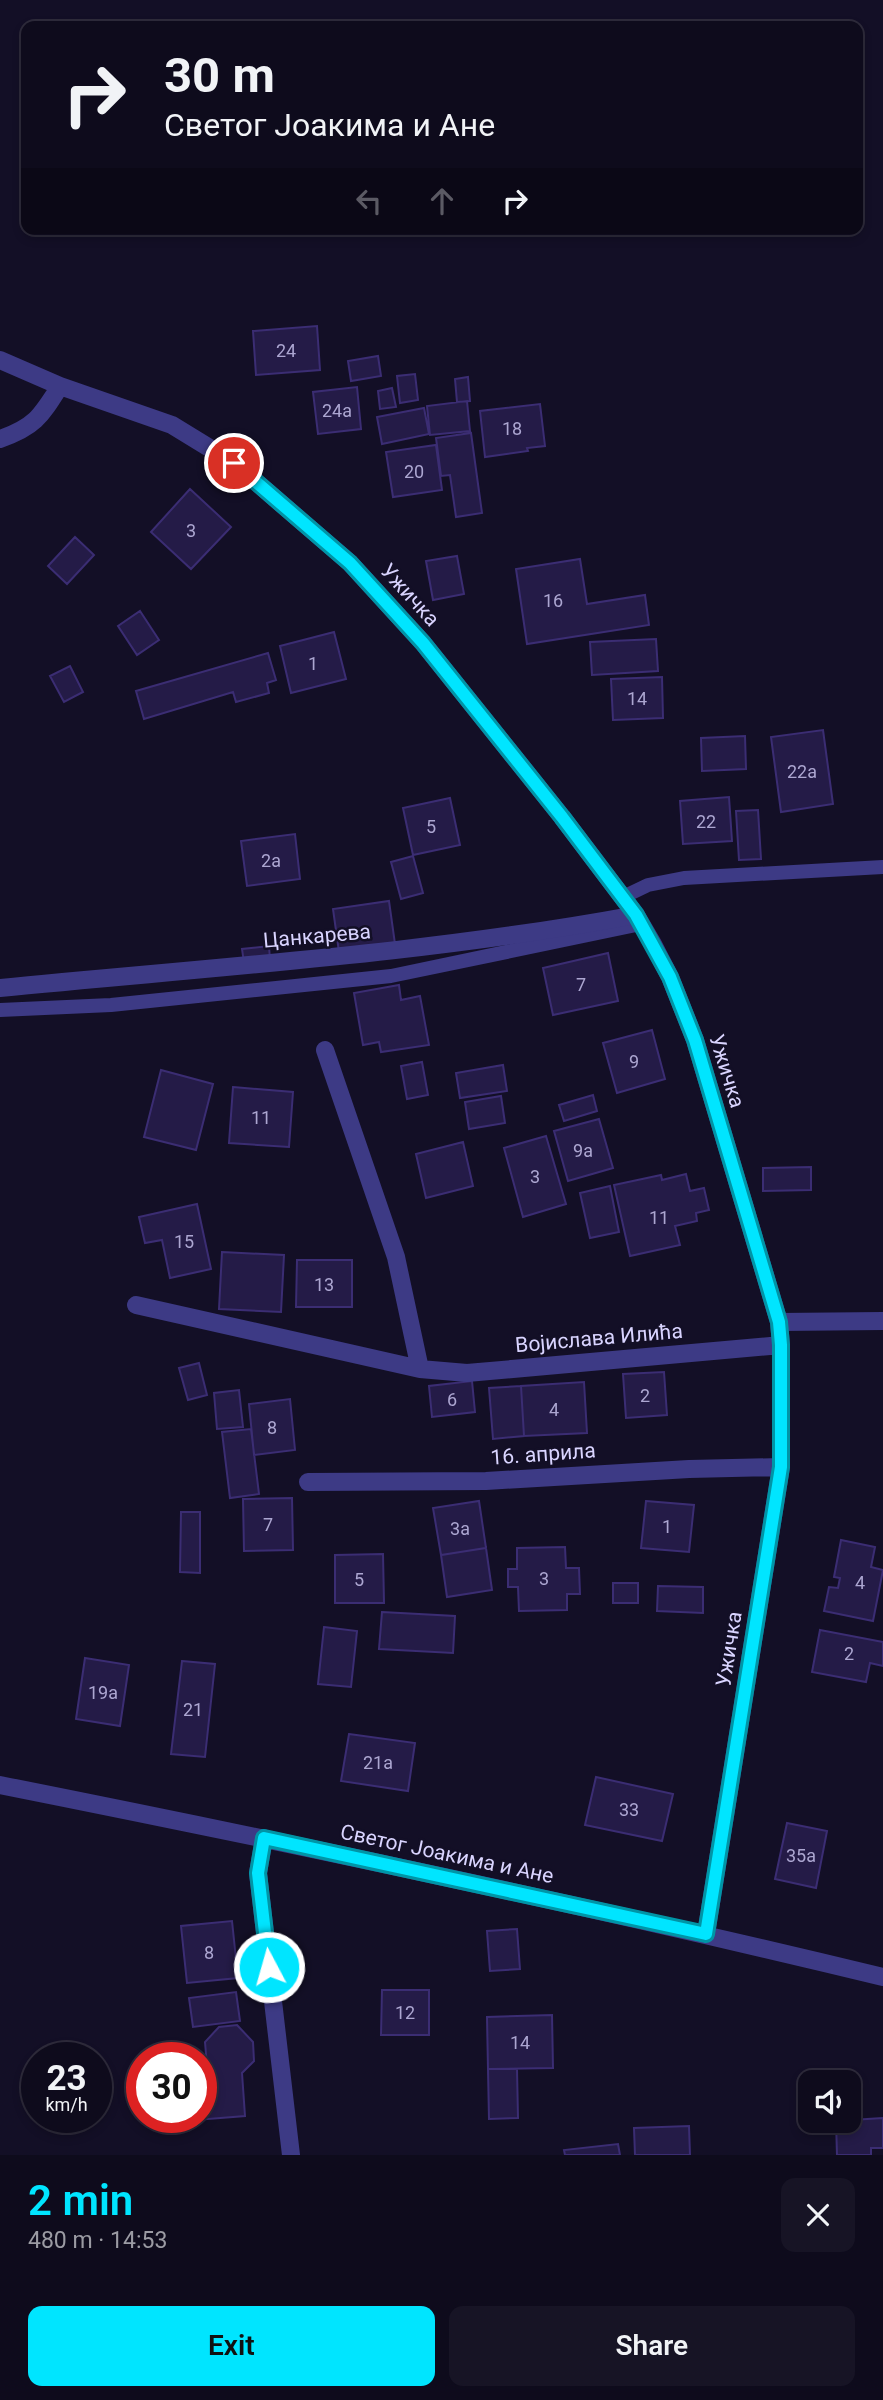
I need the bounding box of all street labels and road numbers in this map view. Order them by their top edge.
street label: Ужичка [376,559,444,631]
street label: Цанкарева [262,919,372,953]
street label: Ужичка [704,1031,750,1111]
street label: Војислава Илића [514,1319,684,1357]
street label: 16. априла [490,1438,596,1470]
street label: Ужичка [711,1610,747,1688]
street label: Светог Јоакима и Ане [338,1820,556,1888]

